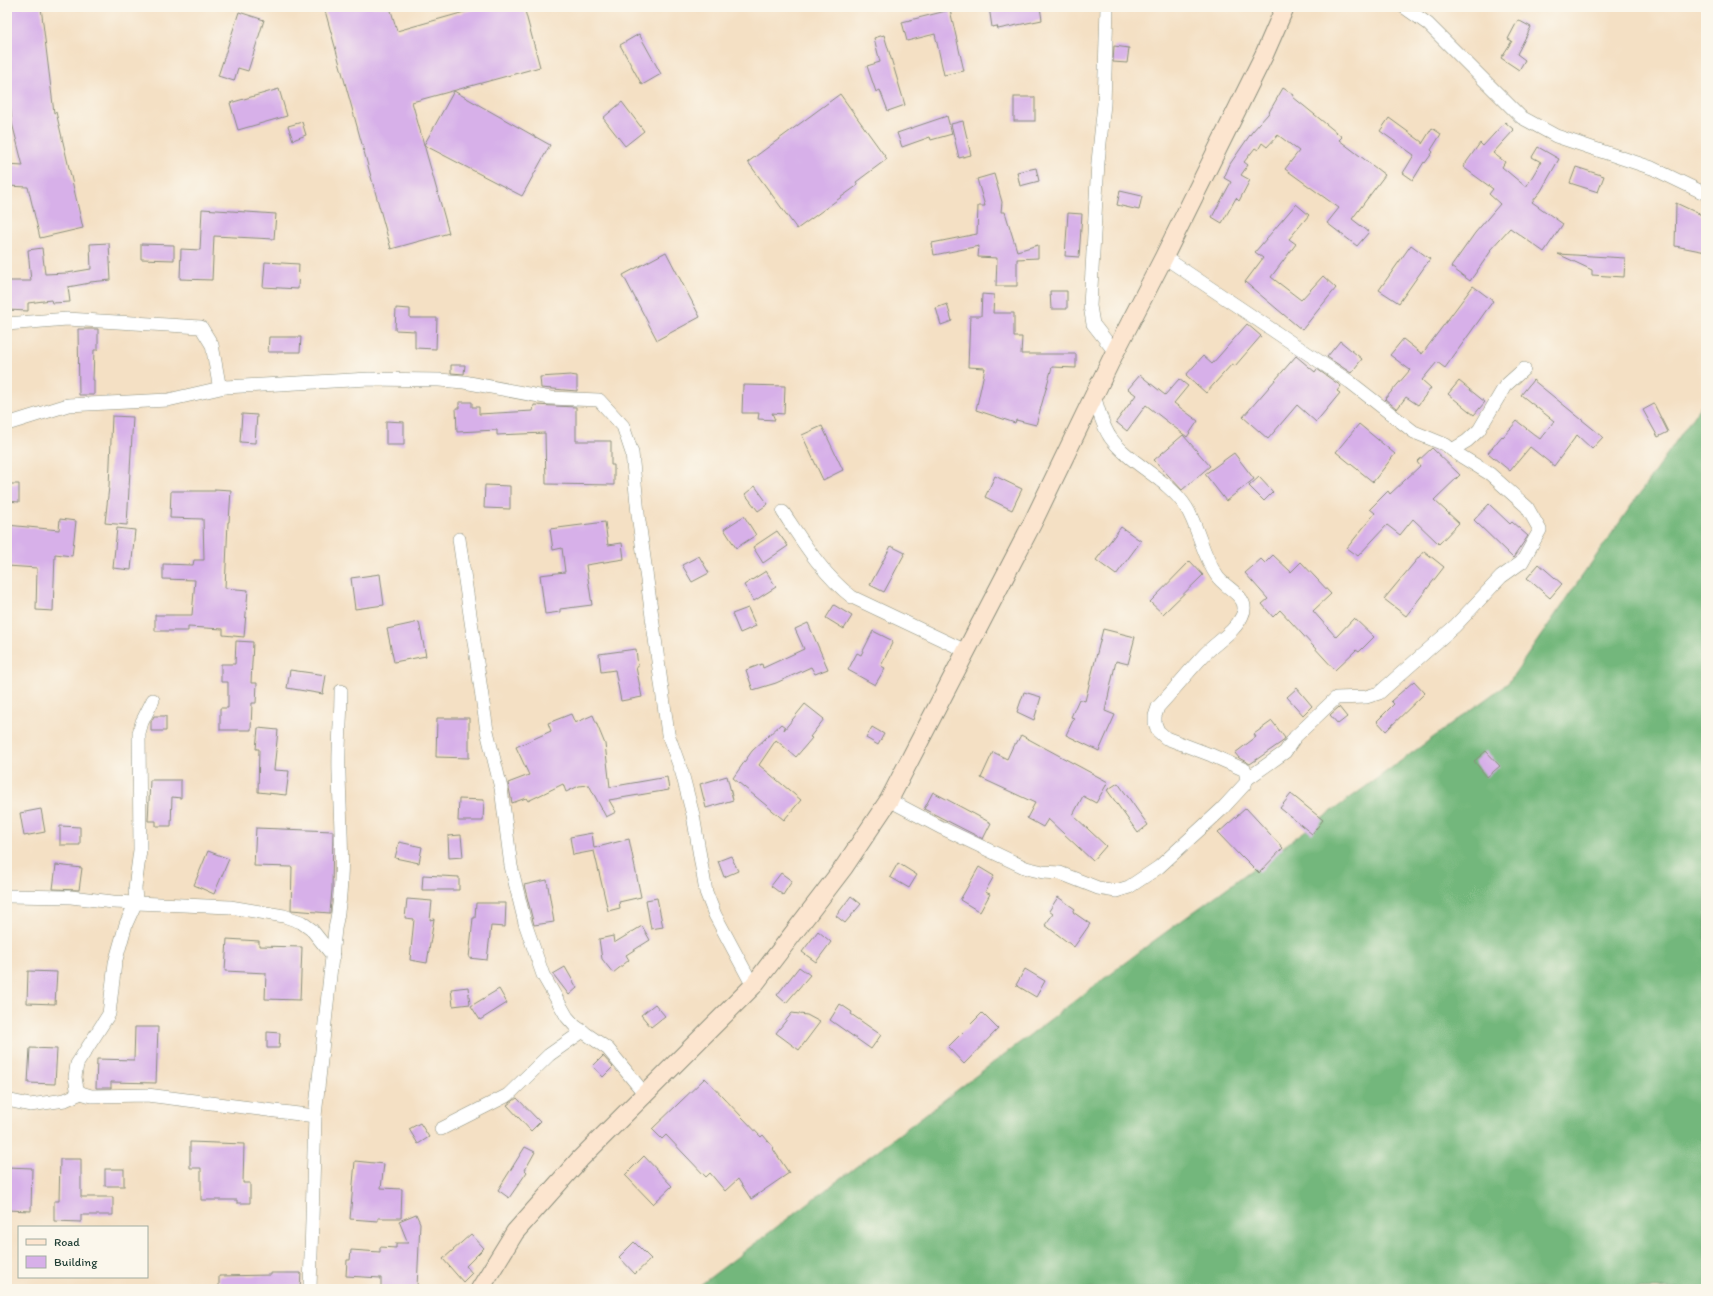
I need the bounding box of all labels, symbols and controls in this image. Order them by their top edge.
legend [18,1226,148,1278]
text: Road [54,1235,80,1249]
text: Building [54,1255,98,1269]

